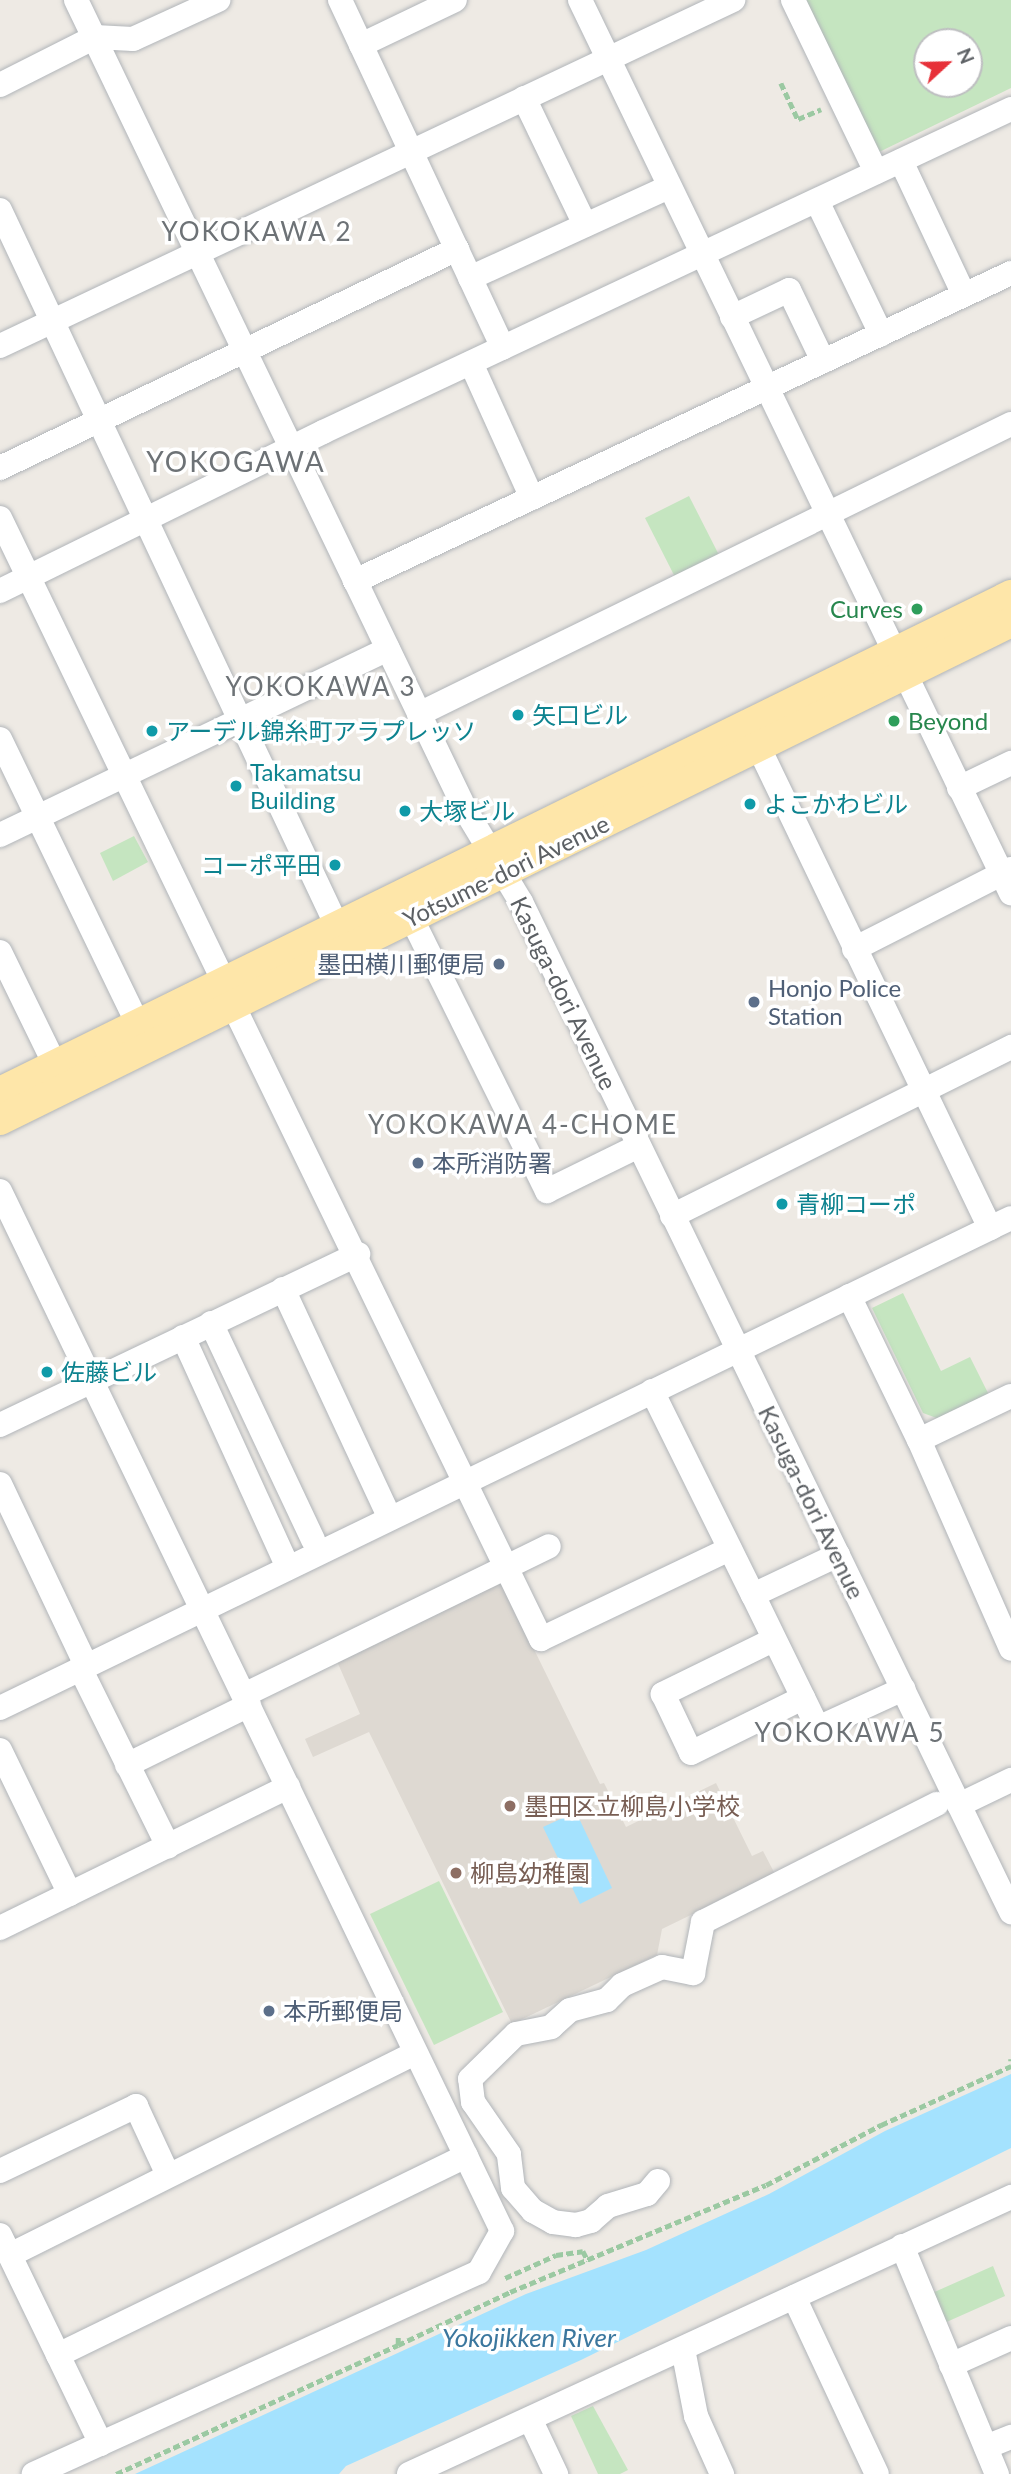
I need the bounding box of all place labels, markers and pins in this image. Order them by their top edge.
place label: Curves [830,595,903,623]
marker: Curves [909,601,925,617]
place label: 矢口ビル [532,701,628,729]
marker: 矢口ビル [510,707,526,723]
place label: Beyond [908,707,988,735]
marker: Beyond [886,713,902,729]
place label: アーデル錦糸町アラプレッソ [166,717,477,745]
marker: アーデル錦糸町アラプレッソ [144,723,160,739]
place label: Takamatsu Building [250,758,361,814]
marker: Takamatsu Building [228,778,244,794]
place label: よこかわビル [764,790,908,818]
marker: よこかわビル [742,796,758,812]
place label: 大塚ビル [419,797,515,825]
marker: 大塚ビル [397,803,413,819]
place label: コーポ平田 [201,851,321,879]
marker: コーポ平田 [327,857,343,873]
place label: 墨田横川郵便局 [317,950,485,978]
marker: 墨田横川郵便局 [491,956,507,972]
place label: Honjo Police Station [768,974,901,1030]
marker: Honjo Police Station [746,994,762,1010]
place label: 本所消防署 [432,1149,552,1177]
marker: 本所消防署 [410,1155,426,1171]
place label: 青柳コーポ [796,1190,916,1218]
marker: 青柳コーポ [774,1196,790,1212]
place label: 佐藤ビル [61,1358,157,1386]
marker: 佐藤ビル [39,1364,55,1380]
place label: 墨田区立柳島小学校 [524,1792,740,1820]
marker: 墨田区立柳島小学校 [502,1798,518,1814]
place label: 柳島幼稚園 [470,1859,590,1887]
marker: 柳島幼稚園 [448,1865,464,1881]
place label: 本所郵便局 [283,1997,403,2025]
marker: 本所郵便局 [261,2003,277,2019]

